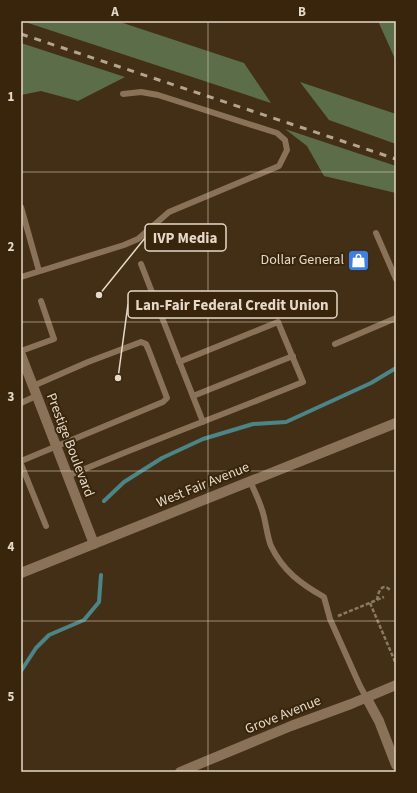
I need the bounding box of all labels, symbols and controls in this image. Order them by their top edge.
text: A [110,3,119,21]
text: B [298,3,306,21]
text: 1 [8,88,15,106]
callout: IVP Media [145,224,226,251]
text: IVP Media [153,228,217,249]
text: 2 [8,238,15,256]
shop icon: Dollar General [346,247,372,273]
place label: Dollar General [261,250,344,270]
callout: Lan-Fair Federal Credit Union [128,291,337,318]
text: Lan-Fair Federal Credit Union [135,295,329,316]
text: 3 [8,388,15,406]
street label: Prestige Boulevard [41,390,99,500]
street label: West Fair Avenue [153,457,253,513]
text: 4 [8,538,15,556]
text: 5 [8,688,15,706]
street label: Grove Avenue [242,691,324,739]

